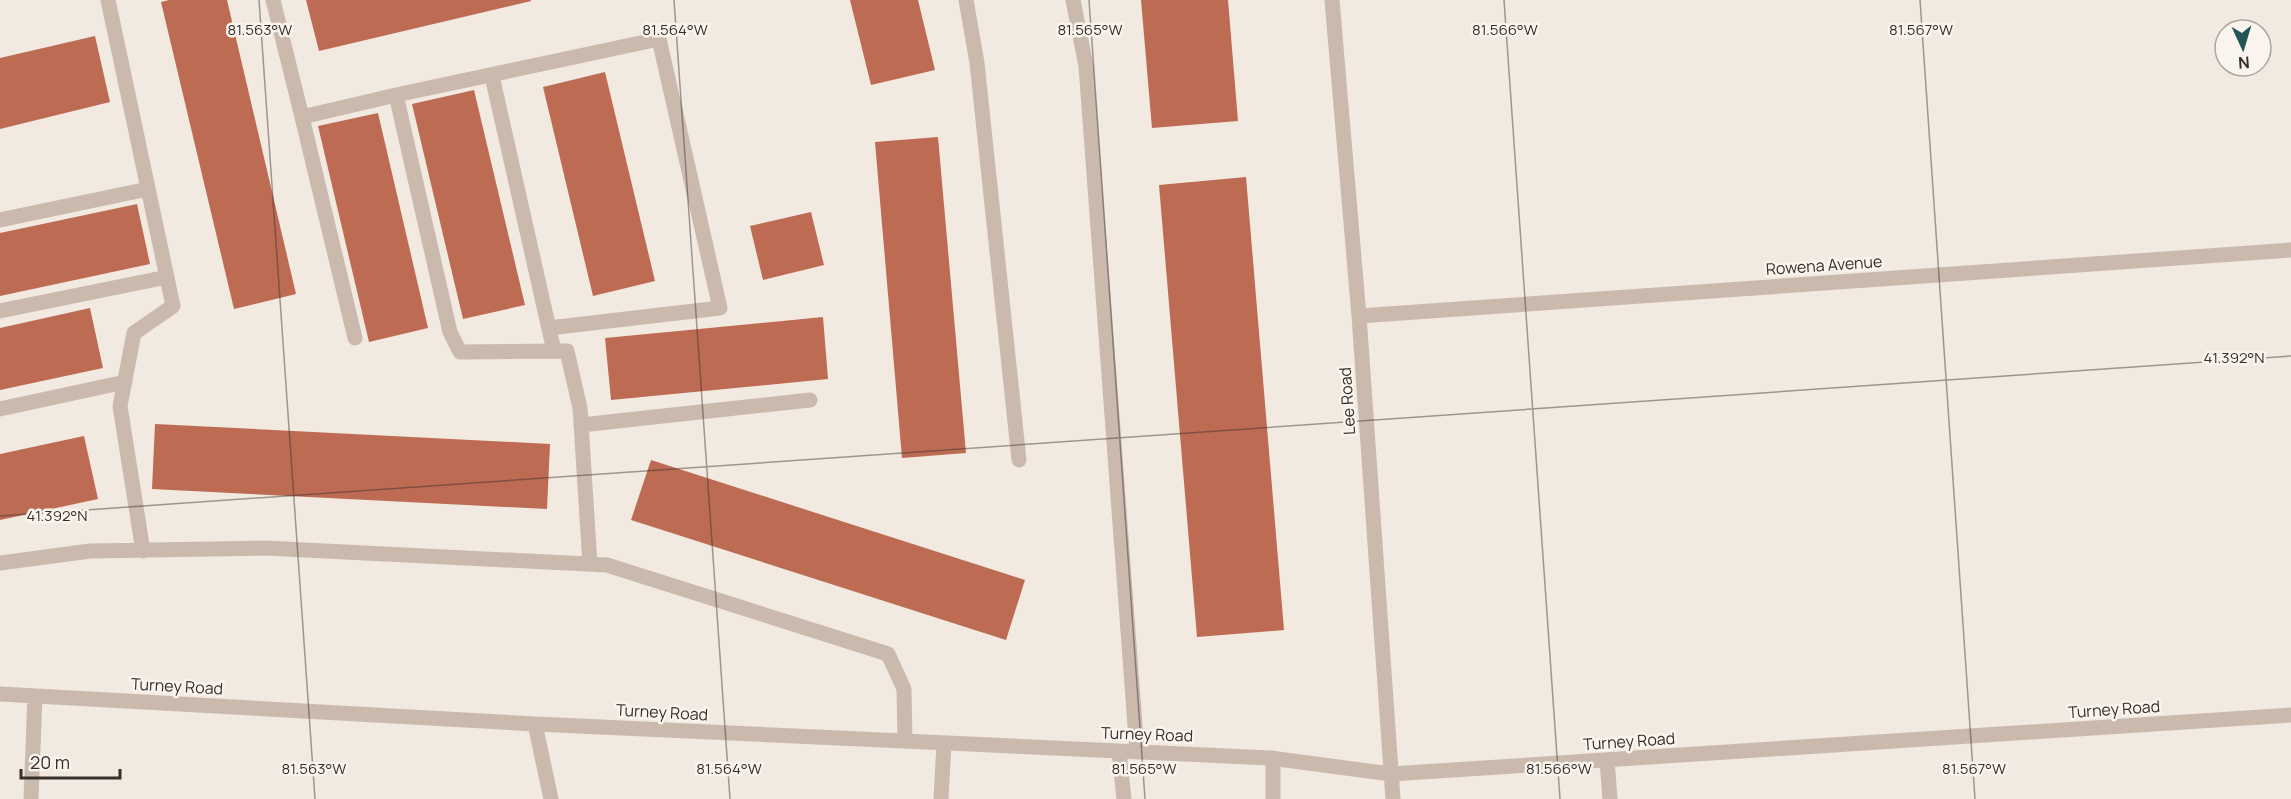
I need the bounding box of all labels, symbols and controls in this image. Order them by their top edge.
north arrow [2213,18,2273,78]
text: 81.563°W [228,19,292,40]
text: 81.564°W [642,19,708,40]
text: 81.565°W [1057,19,1123,40]
text: 81.566°W [1472,19,1538,40]
text: 81.567°W [1889,19,1953,40]
text: N [2238,52,2251,74]
street label: Rowena Avenue [1765,250,1883,280]
text: 41.392°N [2203,347,2265,368]
street label: Lee Road [1334,366,1360,436]
text: 41.392°N [26,505,88,526]
street label: Turney Road [130,673,224,699]
street label: Turney Road [2067,695,2161,723]
street label: Turney Road [615,699,709,725]
street label: Turney Road [1101,721,1193,747]
street label: Turney Road [1582,727,1676,755]
scale bar [21,742,120,780]
text: 20 m [30,750,70,774]
text: 81.563°W [282,758,346,779]
text: 81.564°W [696,758,762,779]
text: 81.565°W [1111,758,1177,779]
text: 81.566°W [1526,758,1592,779]
text: 81.567°W [1942,758,2006,779]

